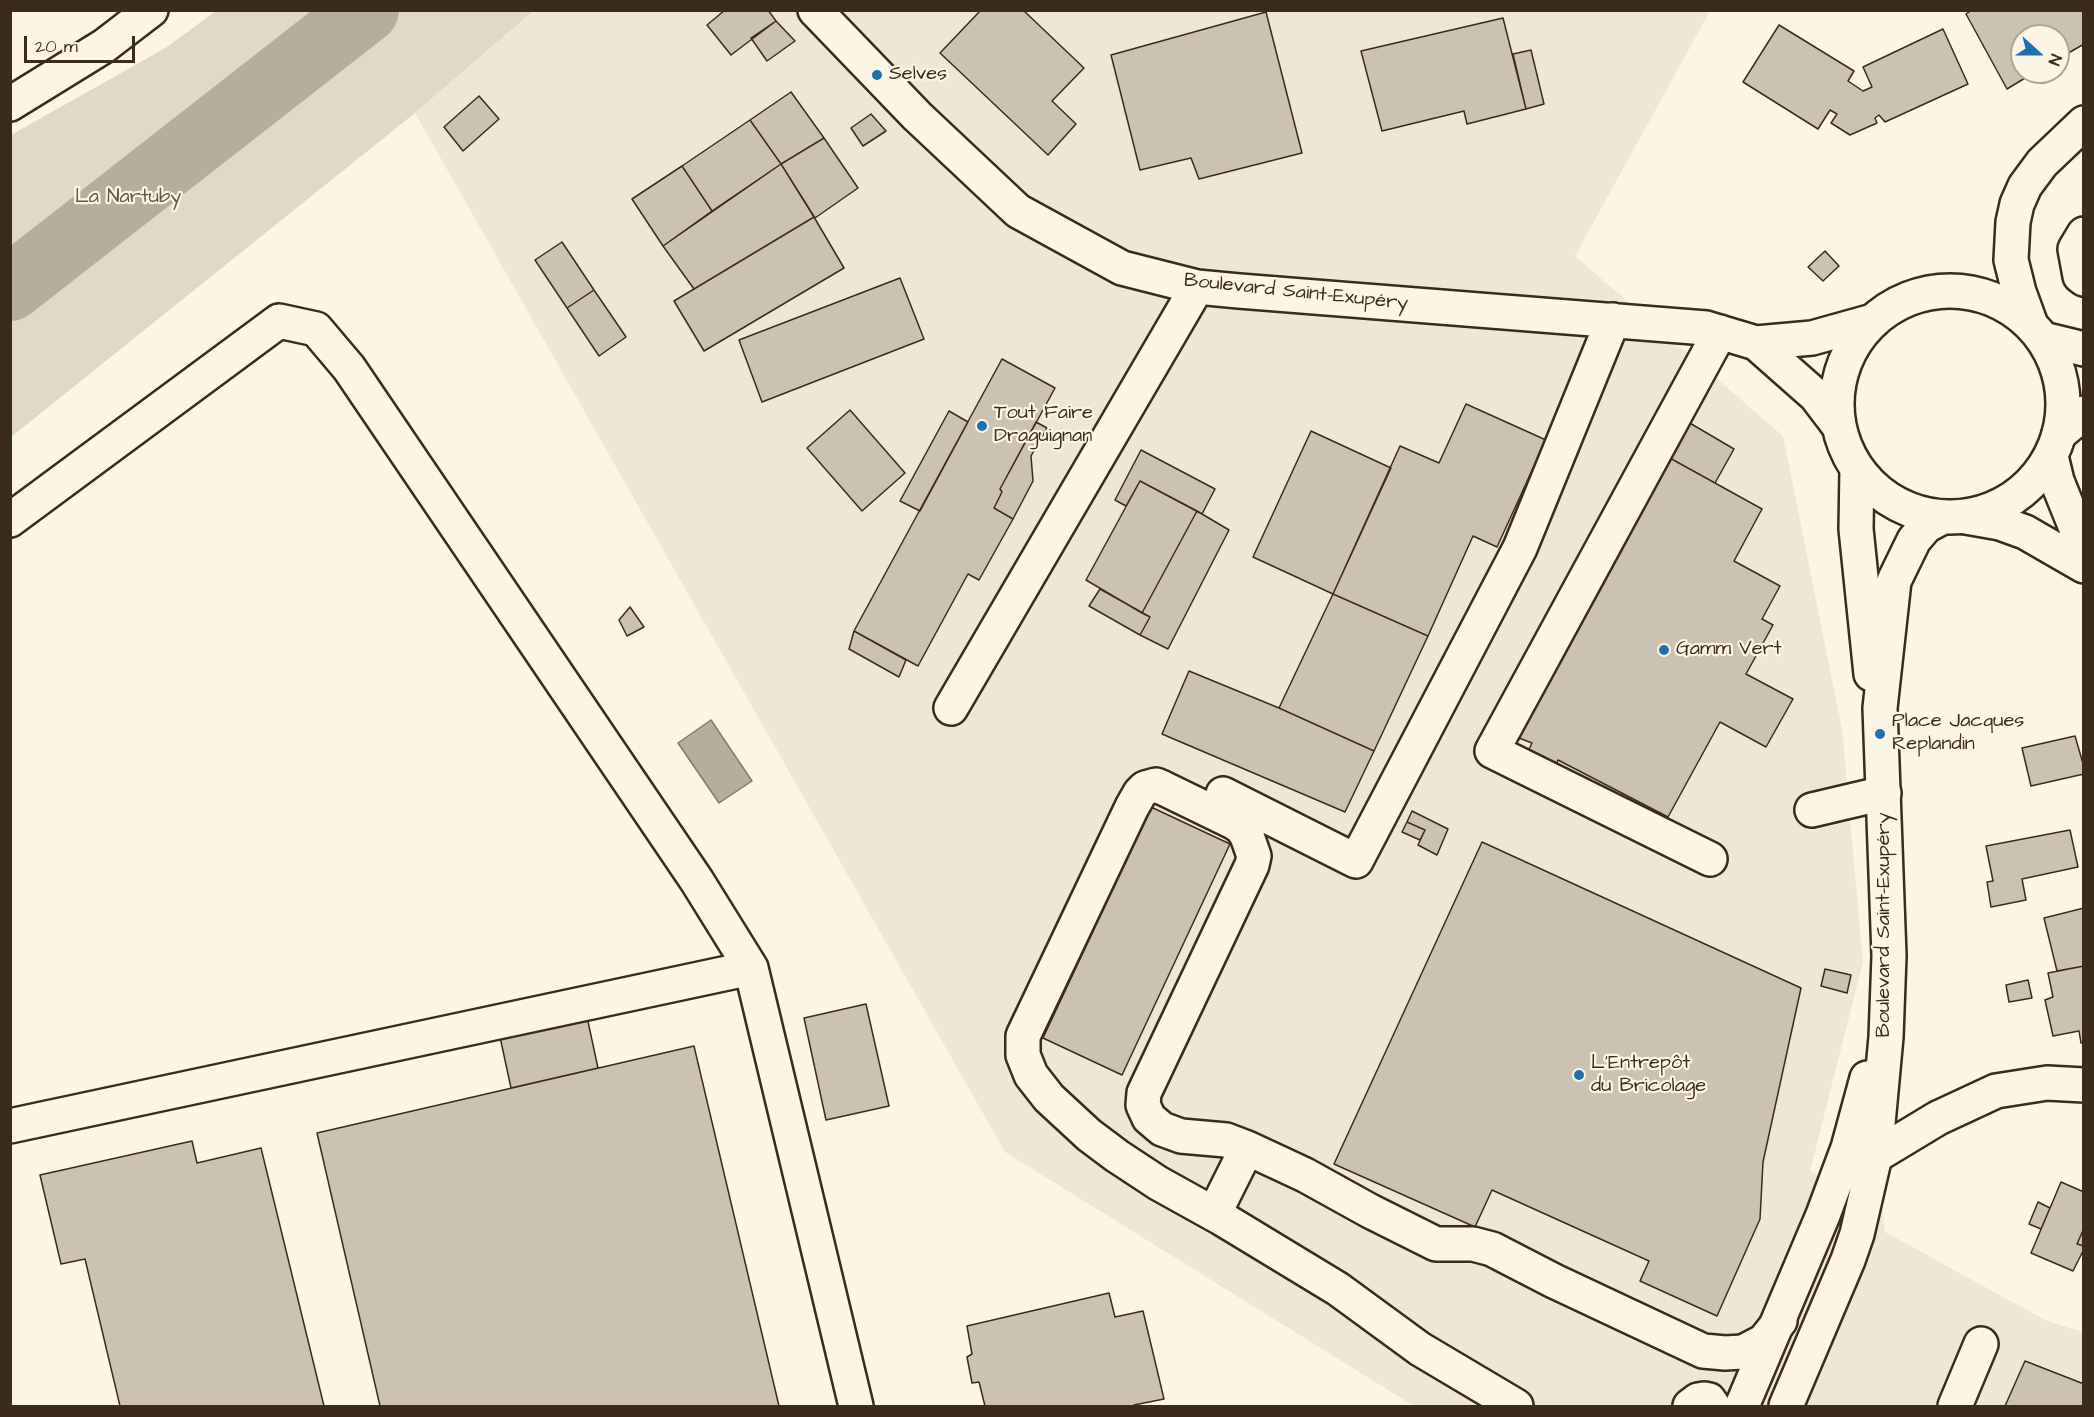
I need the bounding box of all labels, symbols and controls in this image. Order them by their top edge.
scale bar [27,24,138,62]
north arrow [2010,24,2070,84]
text: 20 m [35,34,78,59]
text: N [2043,51,2067,68]
place label: Selves [889,63,947,87]
marker: Selves [870,68,884,82]
park label: La Nartuby [75,186,181,210]
street label: Boulevard Saint-Exupéry [1183,269,1409,317]
place label: Tout Faire Draguignan [994,402,1093,449]
marker: Tout Faire Draguignan [975,419,989,433]
place label: Gamm Vert [1676,638,1782,662]
marker: Gamm Vert [1657,643,1671,657]
place label: Place Jacques Replandin [1892,710,2024,757]
marker: Place Jacques Replandin [1873,727,1887,741]
street label: Boulevard Saint-Exupéry [1873,812,1897,1038]
place label: L'Entrepôt du Bricolage [1591,1052,1706,1099]
marker: L'Entrepôt du Bricolage [1572,1068,1586,1082]

